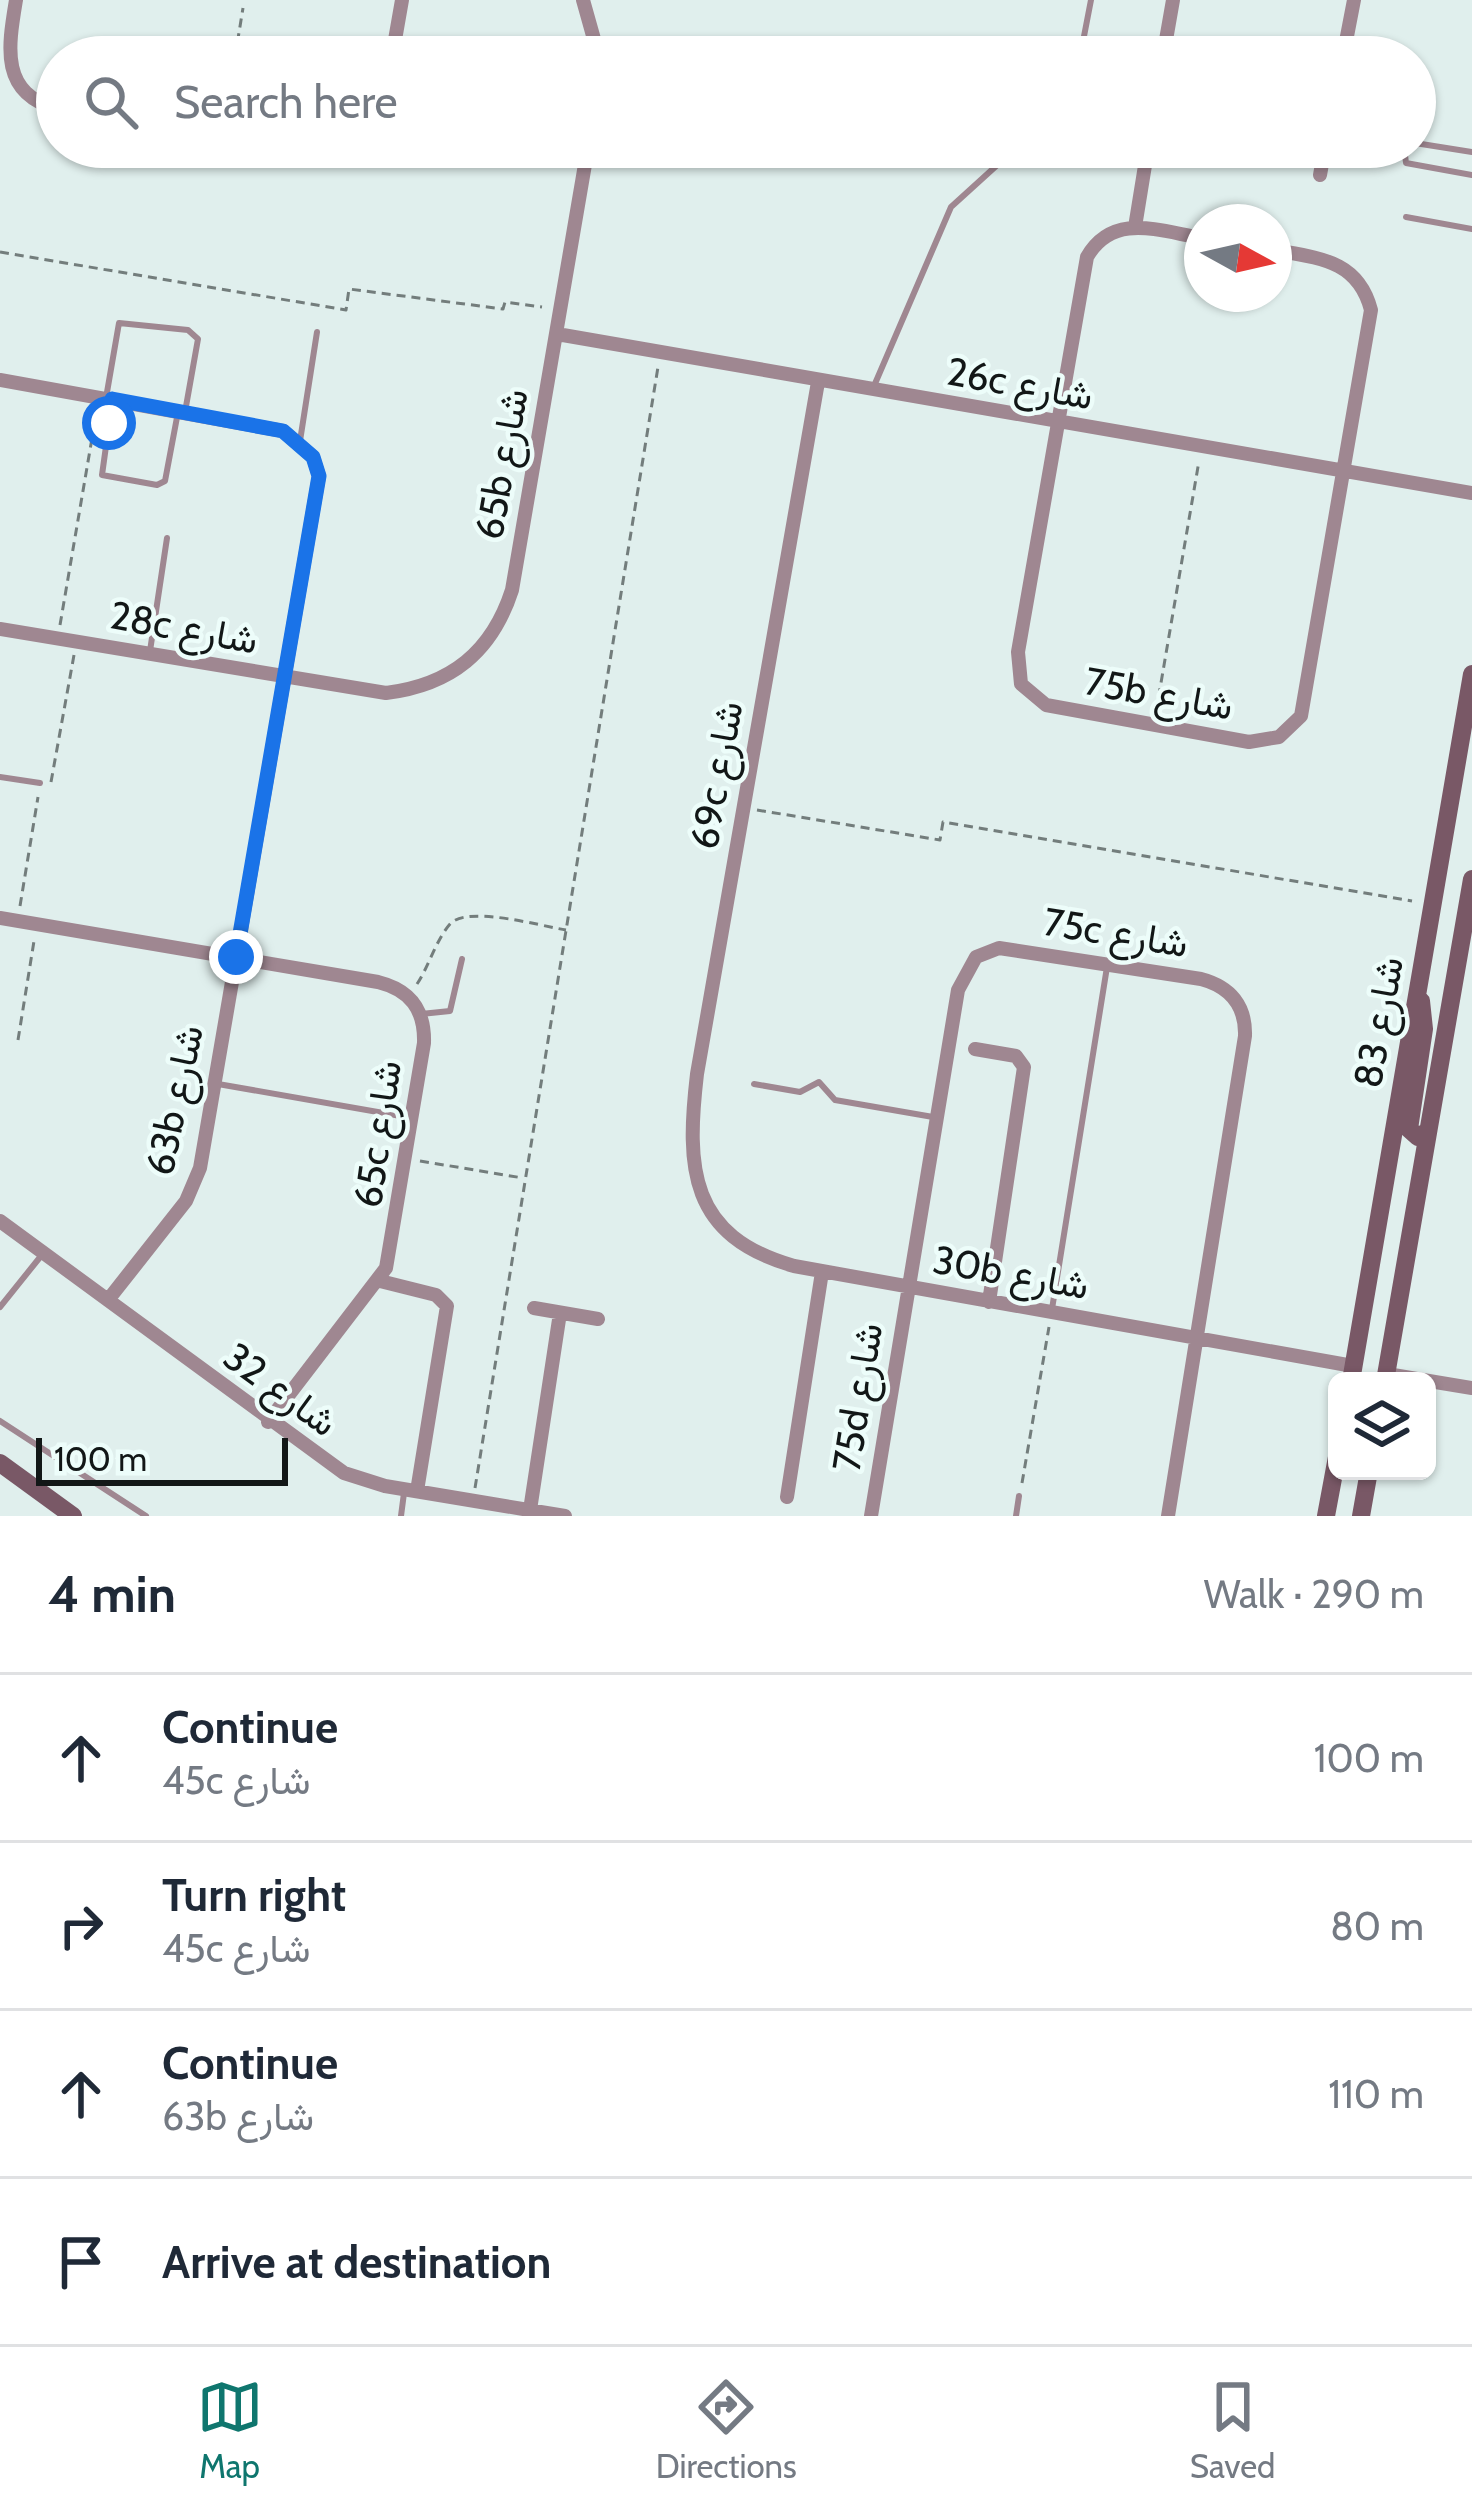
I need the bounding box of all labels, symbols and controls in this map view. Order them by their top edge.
search box [36,36,1436,168]
icon: search [78,69,144,135]
text: Search here [174,75,398,129]
north arrow [1184,204,1292,312]
street label: 26c شارع [943,347,1097,422]
street label: 65b شارع [464,385,541,544]
route start [82,396,136,450]
street label: 28c شارع [106,590,262,667]
street label: 75b شارع [1081,656,1237,733]
street label: 69c شارع [679,697,756,853]
street label: 75c شارع [1040,897,1192,970]
route end [209,930,263,984]
street label: شارع 83 [1343,953,1416,1092]
street label: 63b شارع [135,1021,216,1180]
street label: 65c شارع [343,1057,414,1211]
street label: 30b شارع [929,1235,1093,1312]
street label: 75d شارع [822,1319,895,1475]
street label: شارع 32 [213,1332,347,1449]
map controls [1328,1372,1436,1480]
button: layers [1328,1372,1436,1480]
scale bar [36,1432,288,1485]
text: 100 m [54,1439,147,1479]
text: 4 min [48,1563,176,1625]
text: Walk · 290 m [1204,1570,1424,1618]
text: Continue [162,1700,338,1754]
icon: ahead [48,1725,114,1791]
text: 100 m [1314,1734,1424,1782]
text: 45c شارع [162,1756,311,1804]
text: Turn right [162,1868,346,1922]
icon: right [48,1893,114,1959]
text: 80 m [1330,1902,1424,1950]
text: 45c شارع [162,1924,311,1972]
text: Continue [162,2036,338,2090]
icon: ahead [48,2061,114,2127]
text: 110 m [1328,2070,1424,2118]
text: 63b شارع [162,2092,314,2140]
icon: arrive [48,2229,114,2295]
text: Arrive at destination [162,2235,551,2289]
tab: Map [197,2374,263,2486]
tab: Directions [656,2374,797,2486]
tab: Saved [1190,2374,1275,2486]

